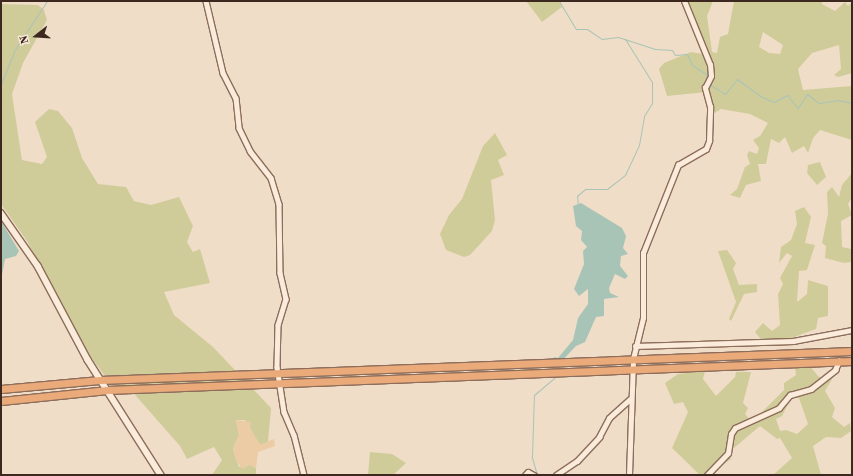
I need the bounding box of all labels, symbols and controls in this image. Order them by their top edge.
north arrow [16,16,56,56]
text: N [16,34,32,46]

